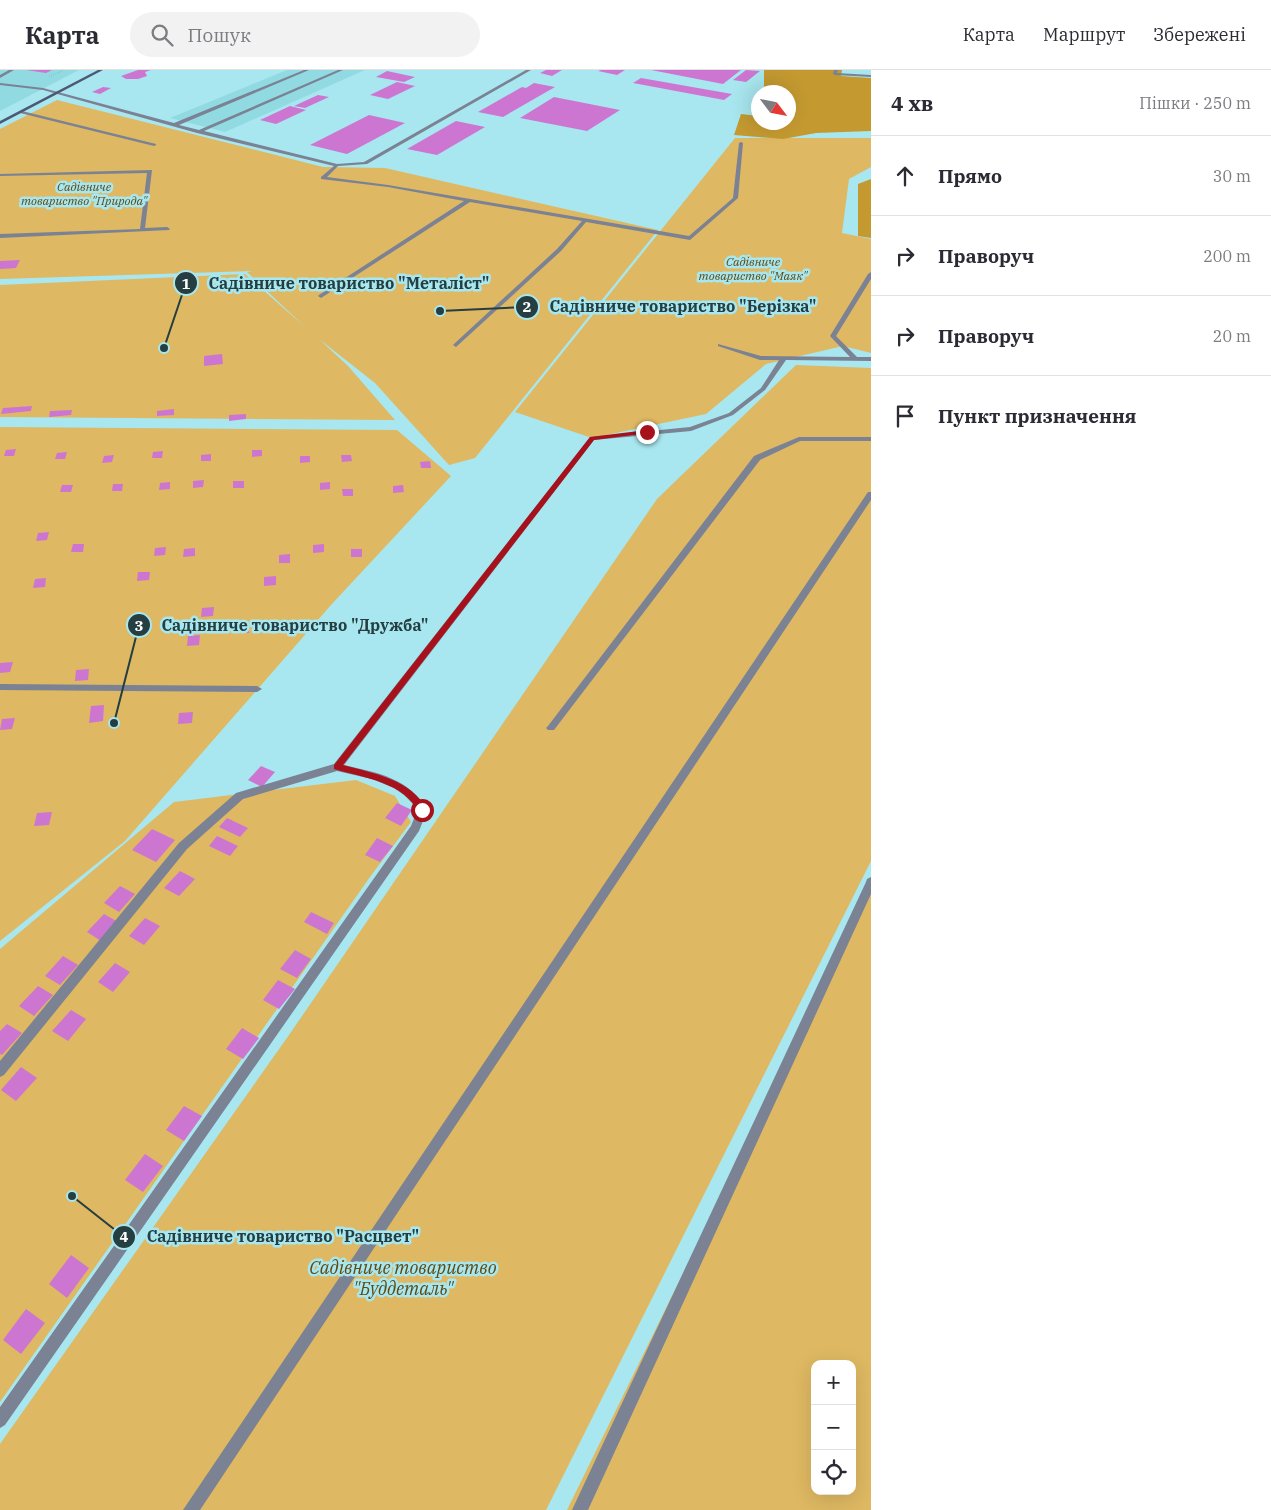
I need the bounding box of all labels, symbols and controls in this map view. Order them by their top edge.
search box [130,12,480,57]
text: Карта [25,19,100,51]
icon: search [148,21,176,49]
text: Пошук [188,23,251,47]
text: Карта [963,23,1015,46]
text: Маршрут [1043,23,1125,46]
text: Збережені [1153,23,1246,46]
north arrow [751,85,796,130]
text: 4 хв [891,89,933,117]
text: Пішки · 250 m [1139,93,1251,113]
icon: ahead [891,162,919,190]
text: Прямо [938,164,1002,188]
text: 30 m [1213,166,1251,186]
park label: Садівниче товариство "Природа" [21,179,148,208]
icon: right [891,242,919,270]
text: Праворуч [938,244,1034,268]
text: 200 m [1203,246,1251,266]
park label: Садівниче товариство "Маяк" [699,254,809,283]
callout: Садівниче товариство "Металіст" [174,268,500,299]
text: Садівниче товариство "Металіст" [209,273,490,293]
text: 1 [181,274,191,293]
callout: Садівниче товариство "Берізка" [515,291,826,322]
text: Садівниче товариство "Берізка" [550,296,816,316]
text: 2 [522,297,532,316]
icon: right [891,322,919,350]
text: Праворуч [938,324,1034,348]
text: 20 m [1213,326,1251,346]
icon: arrive [891,402,919,430]
text: Пункт призначення [938,404,1136,428]
route end [636,421,659,444]
callout: Садівниче товариство "Дружба" [127,610,439,641]
text: Садівниче товариство "Дружба" [161,615,429,635]
text: 3 [134,616,144,635]
route start [411,799,434,822]
callout: Садівниче товариство "Расцвет" [112,1221,429,1252]
text: Садівниче товариство "Расцвет" [147,1226,419,1246]
text: 4 [119,1227,129,1246]
park label: Садівниче товариство "Буддеталь" [309,1256,497,1300]
map controls [811,1360,856,1495]
button: + [811,1360,856,1405]
button: − [811,1405,856,1450]
button: locate [811,1450,856,1495]

